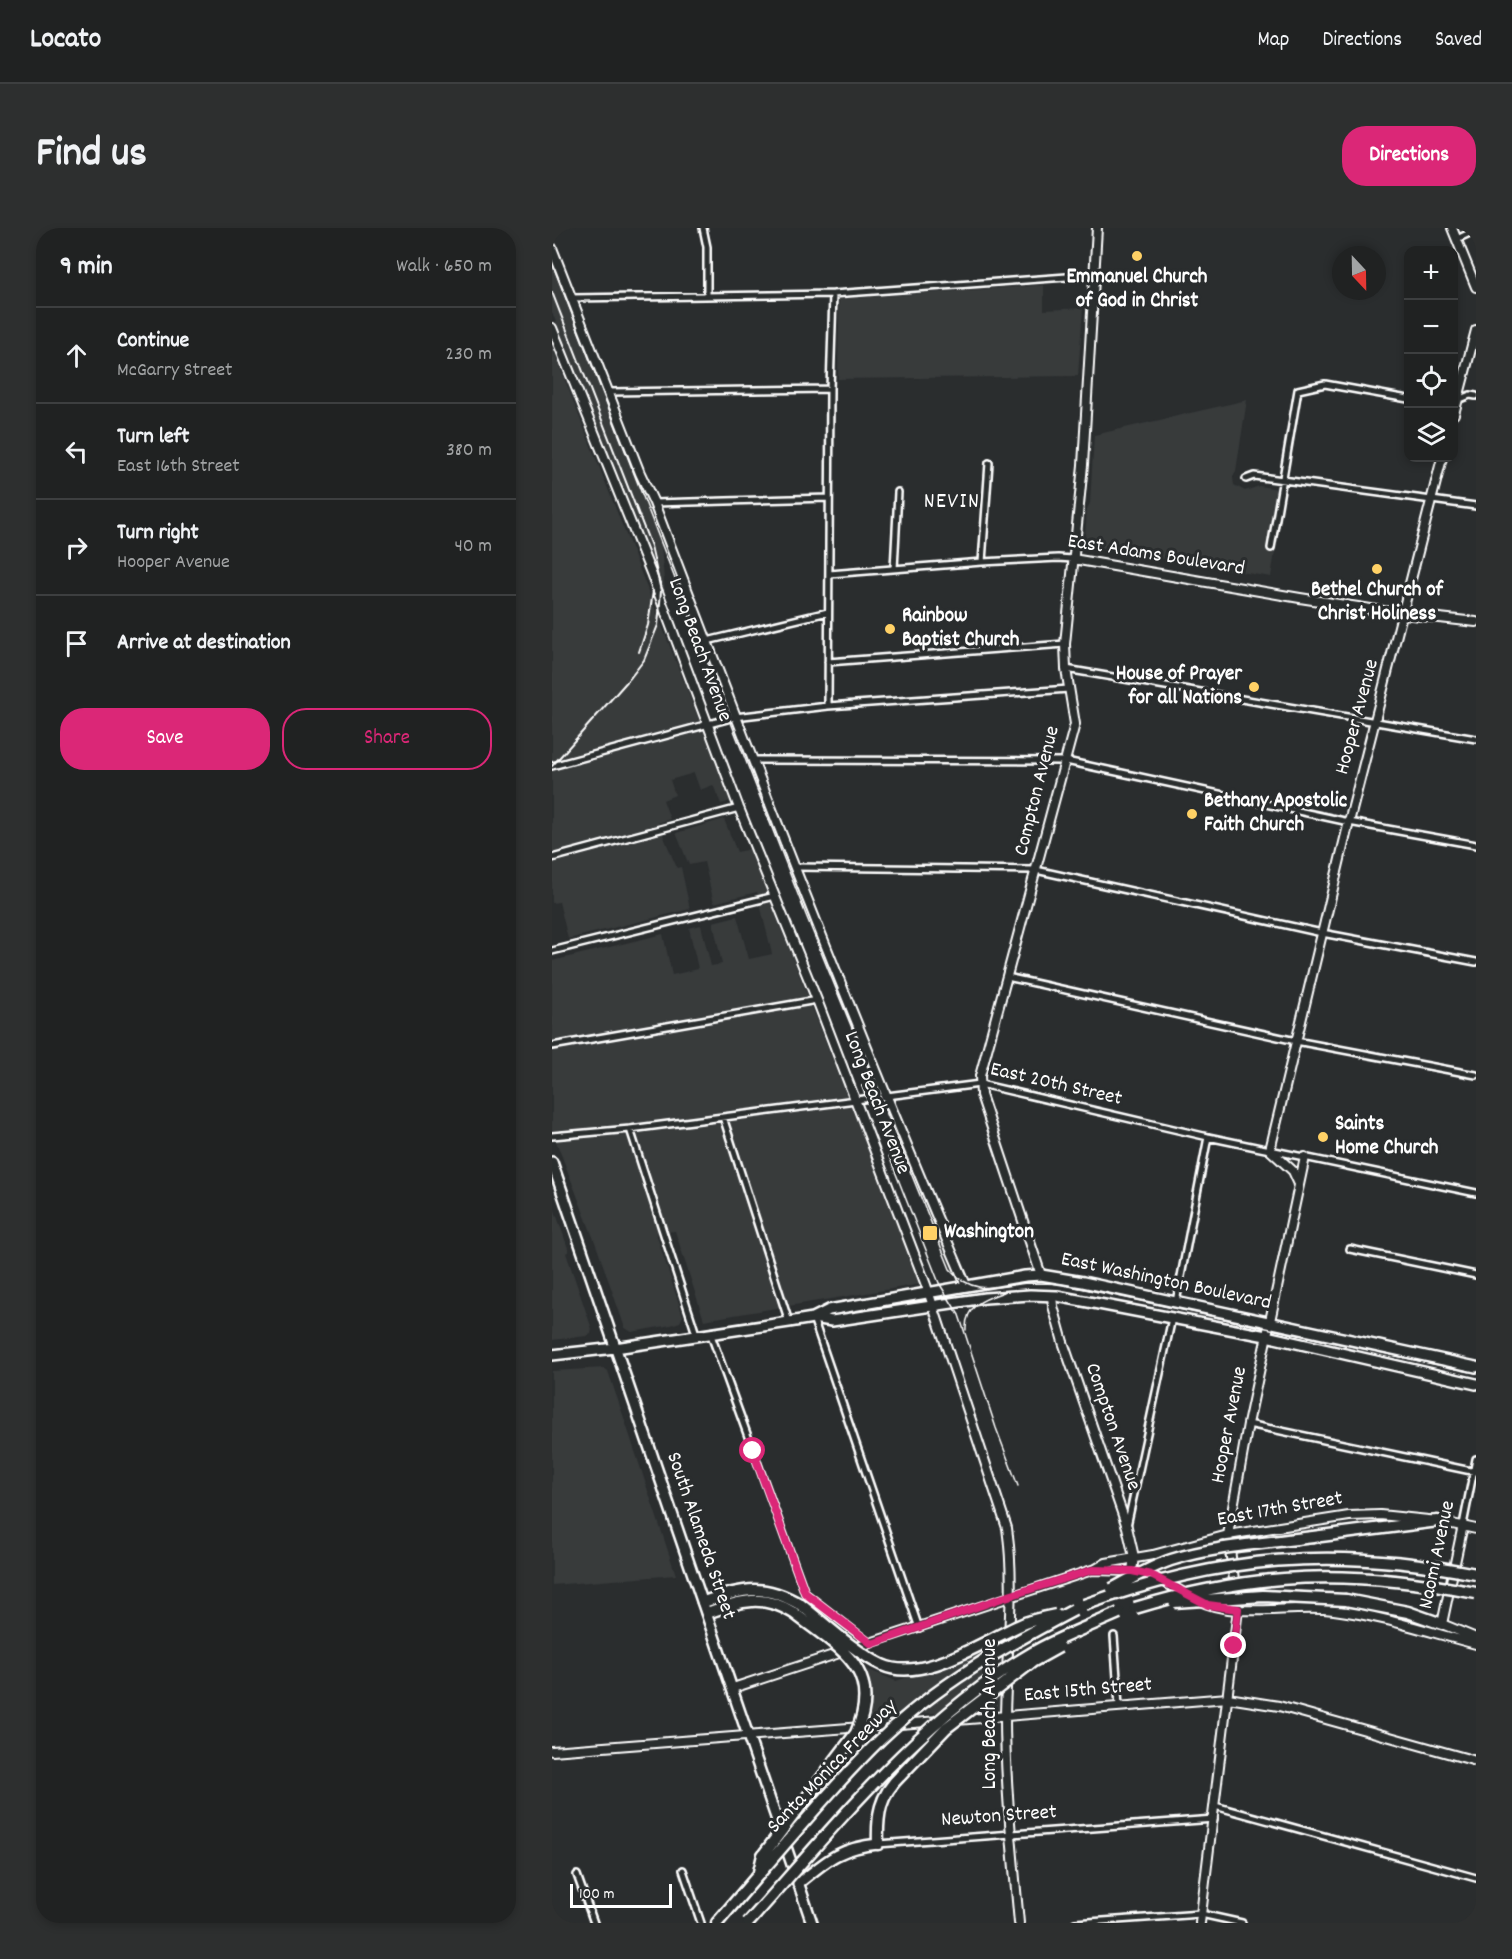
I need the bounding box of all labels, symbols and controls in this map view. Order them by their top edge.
text: Locato [30,21,101,61]
text: Map [1258,26,1289,56]
text: Directions [1322,26,1402,56]
text: Saved [1435,26,1482,56]
text: Find us [36,126,147,186]
button: Directions [1342,126,1476,186]
north arrow [1332,246,1386,300]
map controls [1404,246,1458,462]
button: + [1404,246,1458,300]
text: 9 min [60,249,113,286]
marker: Emmanuel Church of God in Christ [1130,249,1144,263]
text: Walk · 650 m [396,253,492,281]
place label: Emmanuel Church of God in Christ [1067,263,1208,317]
button: − [1404,300,1458,354]
text: Continue [117,326,189,357]
icon: ahead [60,339,93,372]
text: 230 m [445,341,492,369]
button: locate [1404,354,1458,408]
text: McGarry Street [117,357,232,385]
button: layers [1404,408,1458,462]
text: Turn left [117,422,189,453]
icon: left [60,435,93,468]
text: 380 m [446,437,492,465]
text: East 16th Street [117,453,240,481]
district label: NEVIN [924,487,980,518]
text: Turn right [117,518,199,549]
street label: East Adams Boulevard [1065,527,1247,585]
icon: right [60,531,93,564]
text: 40 m [454,533,492,561]
text: Hooper Avenue [117,549,230,577]
marker: Bethel Church of Christ Holiness [1370,562,1384,576]
street label: Long Beach Avenue [659,574,739,726]
place label: Bethel Church of Christ Holiness [1311,576,1445,630]
place label: Rainbow Baptist Church [902,602,1020,656]
marker: Rainbow Baptist Church [883,622,897,636]
icon: arrive [60,627,93,660]
text: Arrive at destination [117,628,291,659]
street label: Hooper Avenue [1328,656,1388,778]
place label: House of Prayer for all Nations [1116,660,1243,714]
marker: House of Prayer for all Nations [1247,680,1261,694]
button: Save [60,708,270,770]
button: Share [282,708,492,770]
street label: Compton Avenue [1007,723,1069,859]
place label: Bethany Apostolic Faith Church [1204,787,1348,841]
marker: Bethany Apostolic Faith Church [1185,807,1199,821]
street label: Long Beach Avenue [835,1027,917,1179]
street label: East 20th Street [987,1055,1125,1115]
place label: Saints Home Church [1335,1110,1439,1164]
marker: Saints Home Church [1316,1130,1330,1144]
place label: Washington [944,1218,1034,1248]
marker: Washington [921,1224,939,1242]
street label: East Washington Boulevard [1058,1245,1274,1319]
street label: Compton Avenue [1076,1359,1148,1495]
street label: Hooper Avenue [1204,1364,1256,1486]
route start [739,1437,765,1463]
street label: South Alameda Street [657,1448,743,1624]
street label: East 17th Street [1215,1484,1345,1536]
street label: Naomi Avenue [1412,1498,1464,1612]
route end [1220,1632,1246,1658]
street label: Long Beach Avenue [976,1638,1006,1790]
street label: East 15th Street [1023,1670,1153,1712]
street label: Santa Monica Freeway [761,1693,906,1841]
street label: Newton Street [940,1798,1058,1836]
scale bar [570,1881,672,1908]
text: 100 m [579,1883,615,1906]

